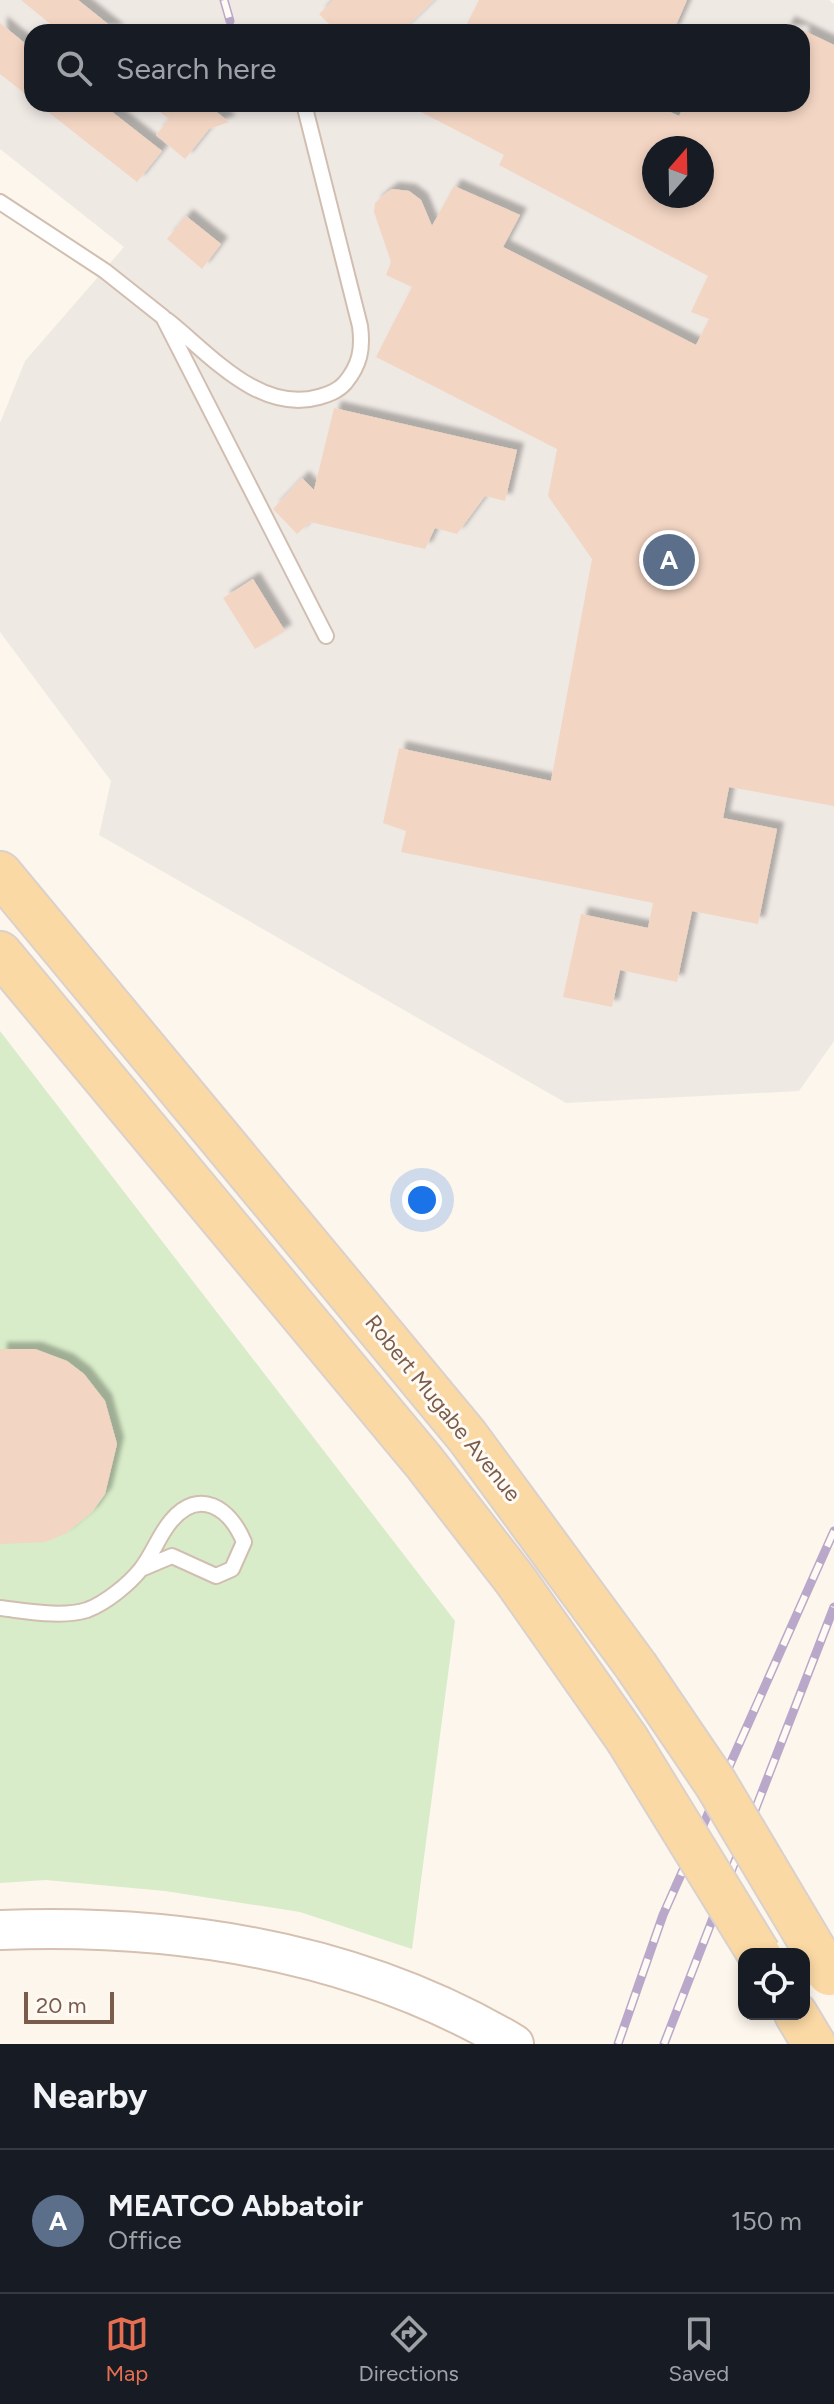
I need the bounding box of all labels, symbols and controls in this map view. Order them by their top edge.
search box [24,24,810,112]
icon: search [52,46,96,90]
text: Search here [116,50,276,87]
north arrow [642,136,714,208]
pin: A [643,530,695,590]
your location [402,1180,442,1220]
street label: Robert Mugabe Avenue [359,1309,527,1507]
map controls [738,1948,810,2020]
button: locate [738,1948,810,2020]
scale bar [24,1988,114,2024]
text: 20 m [36,1992,87,2019]
text: Nearby [32,2076,147,2117]
text: MEATCO Abbatoir [108,2187,363,2224]
text: A [49,2205,67,2237]
text: 150 m [731,2205,802,2237]
text: Office [108,2224,182,2256]
tab: Map [105,2312,149,2387]
tab: Directions [359,2312,459,2387]
tab: Saved [668,2312,729,2387]

